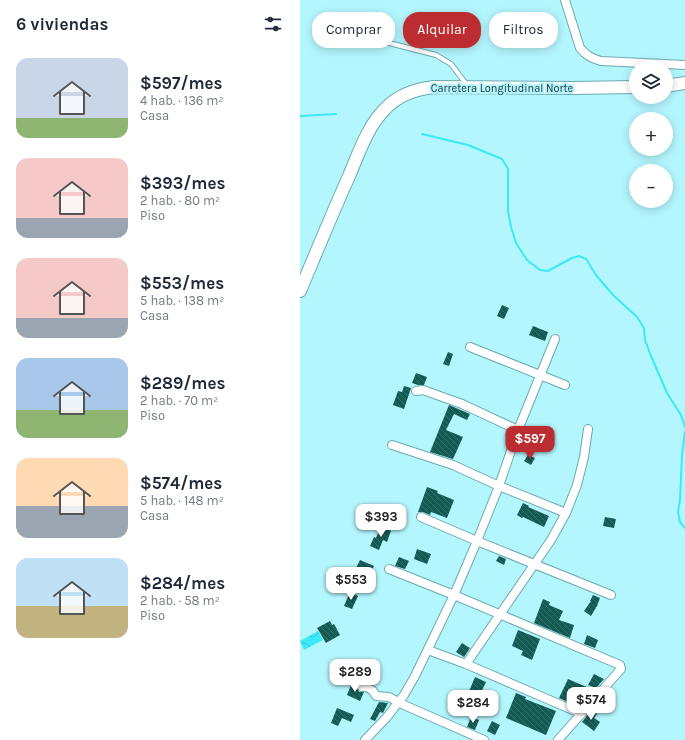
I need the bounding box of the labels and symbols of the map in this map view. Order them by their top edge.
street label: Carretera Longitudinal Norte [431,82,574,95]
pin: $597 [506,426,554,460]
pin: $393 [357,504,405,538]
pin: $553 [327,567,375,601]
pin: $289 [331,659,379,693]
pin: $574 [567,687,615,721]
pin: $284 [449,690,497,724]

